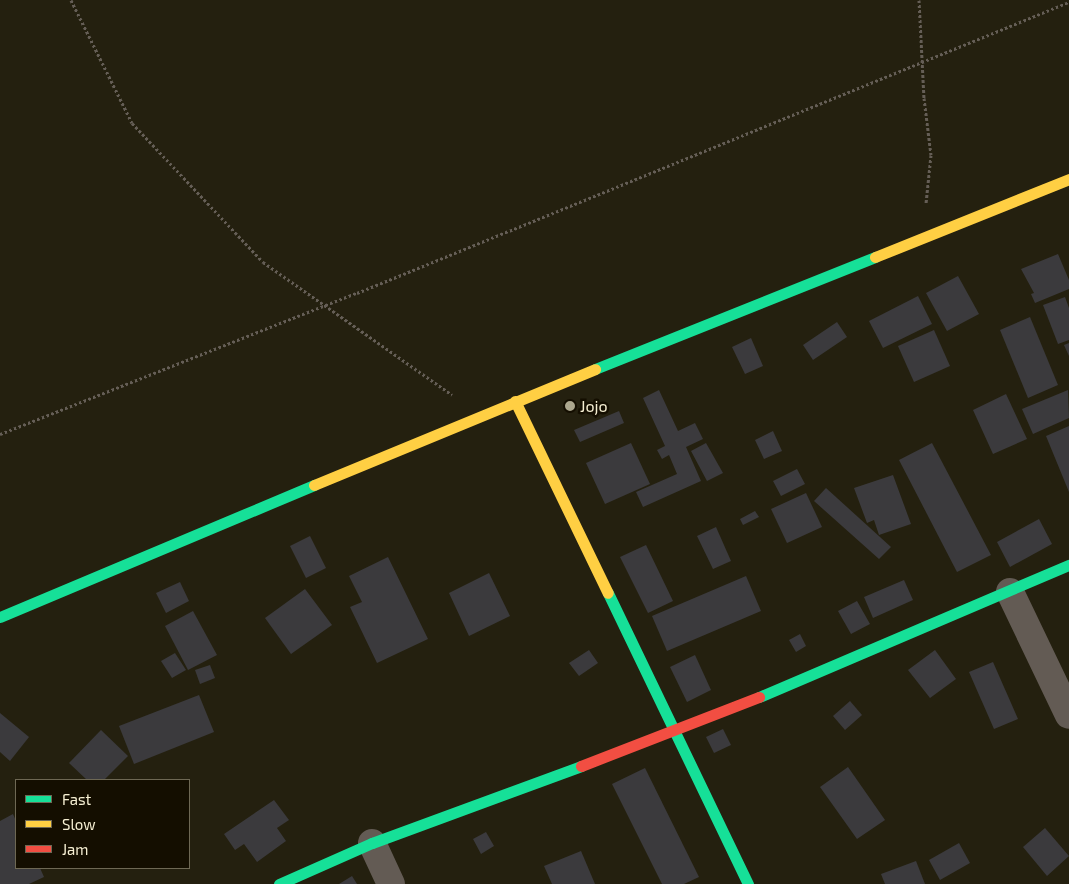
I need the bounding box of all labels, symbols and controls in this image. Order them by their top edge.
place label: Jojo [580,396,608,416]
marker: Jojo [564,400,576,412]
legend [15,779,190,869]
text: Fast [62,790,91,808]
text: Slow [62,815,96,833]
text: Jam [62,840,88,858]

